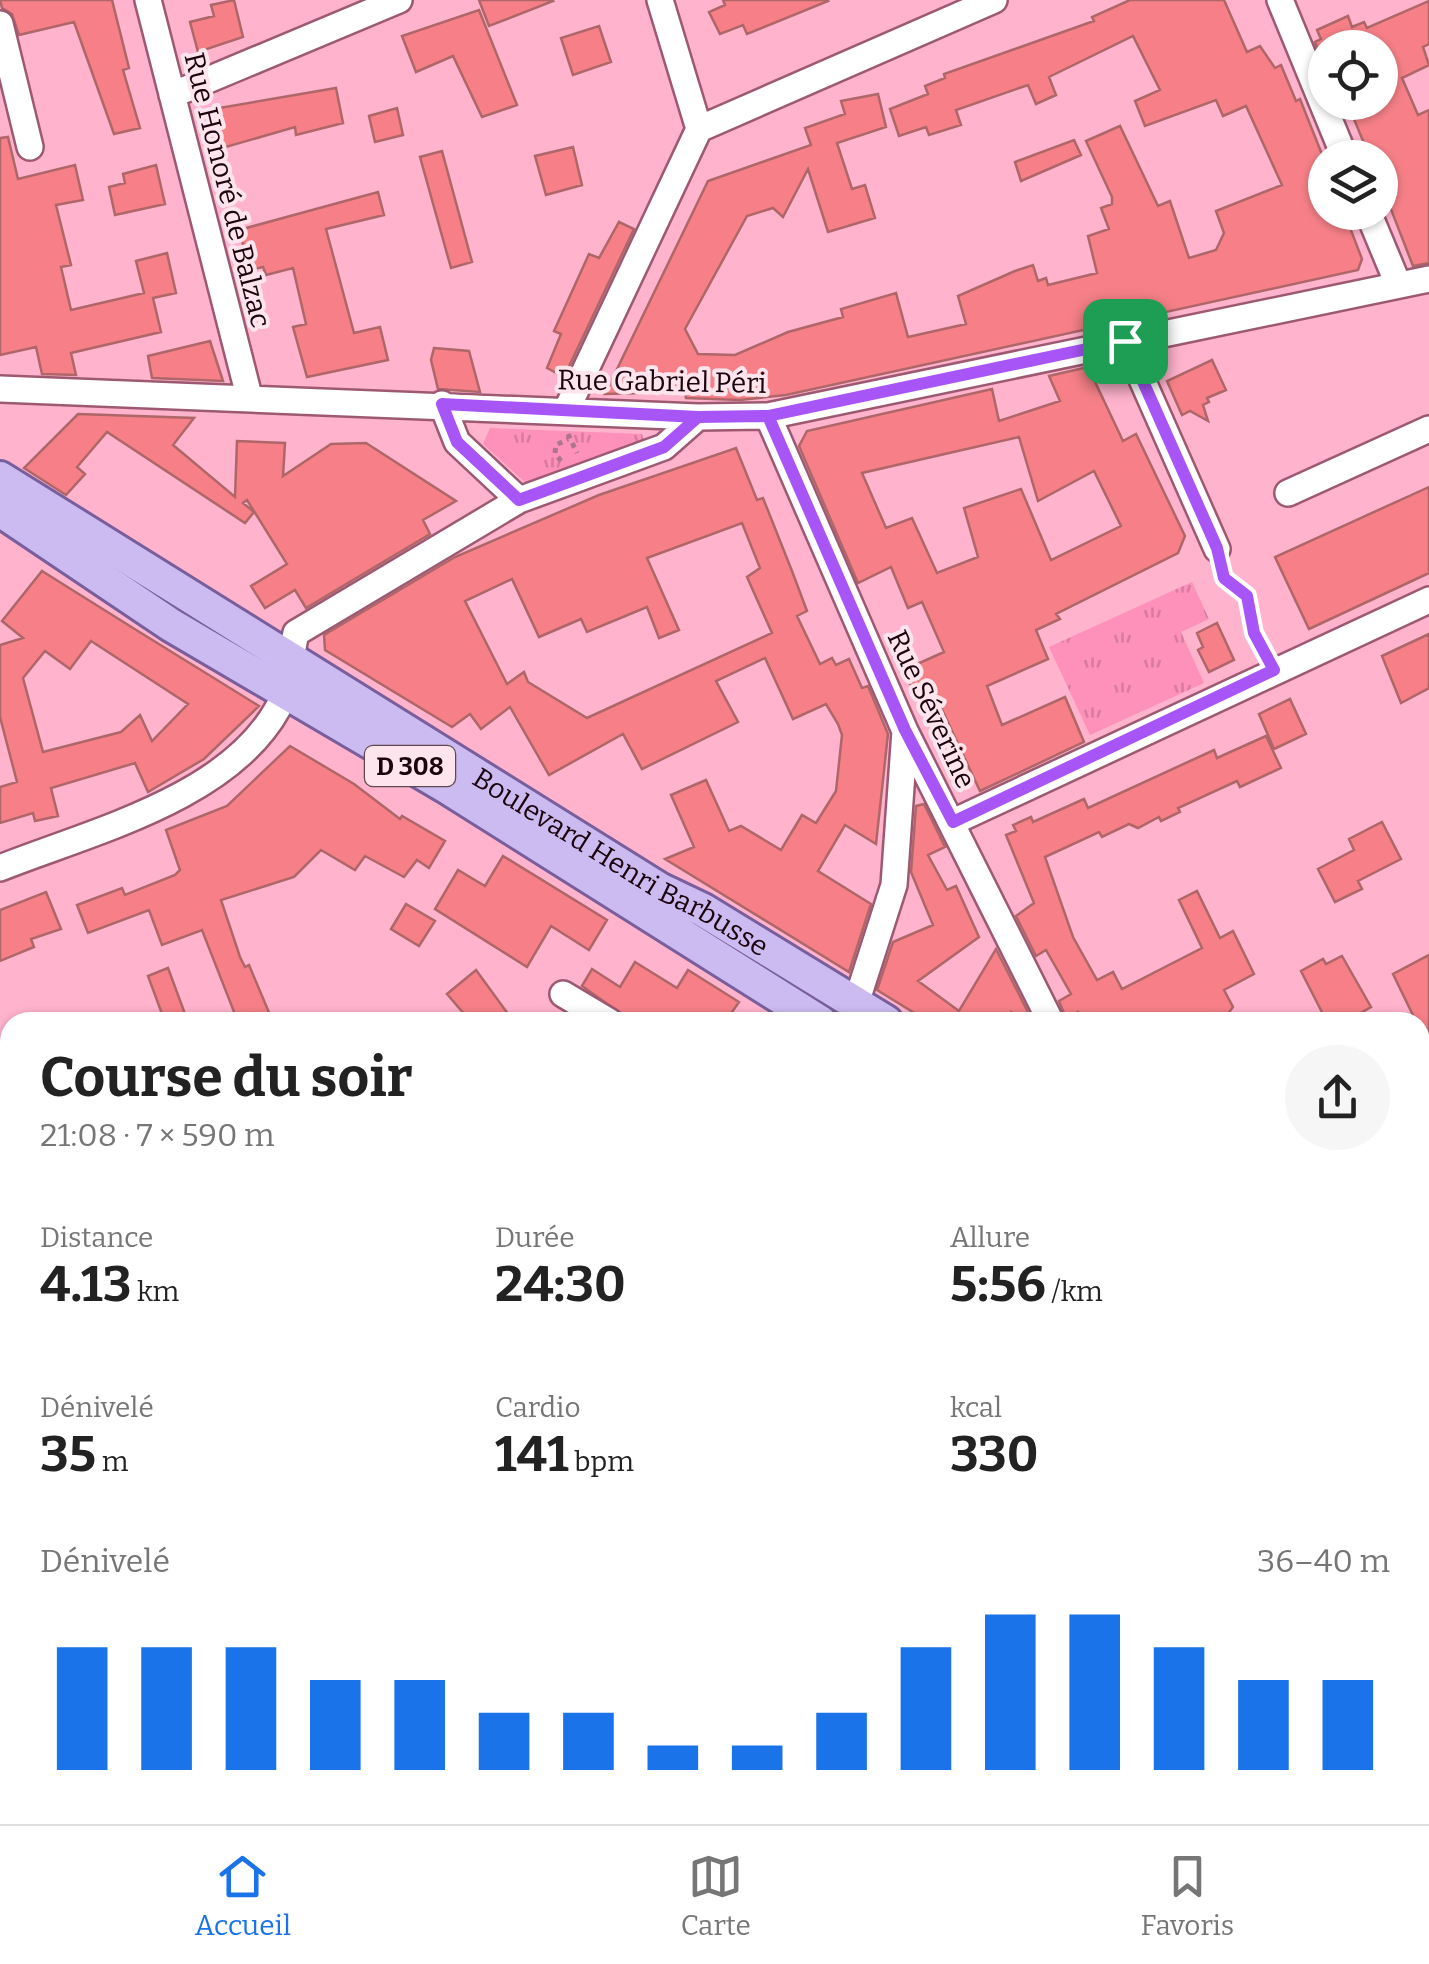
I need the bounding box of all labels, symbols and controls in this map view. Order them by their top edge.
map controls [1308,30,1398,230]
button: locate [1308,30,1398,120]
street label: Rue Honoré de Balzac [177,49,278,331]
button: layers [1308,140,1398,230]
pin [1083,299,1168,384]
icon: arrive [1098,314,1153,369]
street label: Rue Gabriel Péri [557,363,767,400]
street label: Rue Séverine [881,625,983,793]
road number: D 308 [365,746,455,786]
street label: Boulevard Henri Barbusse [467,761,774,963]
text: Course du soir [40,1045,413,1111]
button: share [1285,1045,1390,1150]
text: 21:08 · 7 × 590 m [40,1116,274,1154]
text: Distance [40,1221,153,1254]
text: Durée [495,1221,575,1254]
text: Allure [950,1221,1030,1254]
text: 4.13 [40,1254,132,1314]
text: 24:30 [495,1254,626,1314]
text: 5:56 [950,1254,1046,1314]
text: km [132,1275,179,1308]
text: /km [1046,1275,1103,1308]
text: Dénivelé [40,1391,154,1424]
text: Cardio [495,1391,581,1424]
text: kcal [950,1391,1002,1424]
text: 35 [40,1424,96,1484]
text: 141 [495,1424,569,1484]
text: 330 [950,1424,1039,1484]
text: m [96,1445,128,1478]
text: bpm [569,1445,634,1478]
text: Dénivelé [40,1542,170,1580]
text: 36–40 m [1257,1542,1390,1580]
tab: Accueil [195,1849,291,1942]
tab: Carte [681,1849,751,1942]
tab: Favoris [1141,1849,1234,1942]

